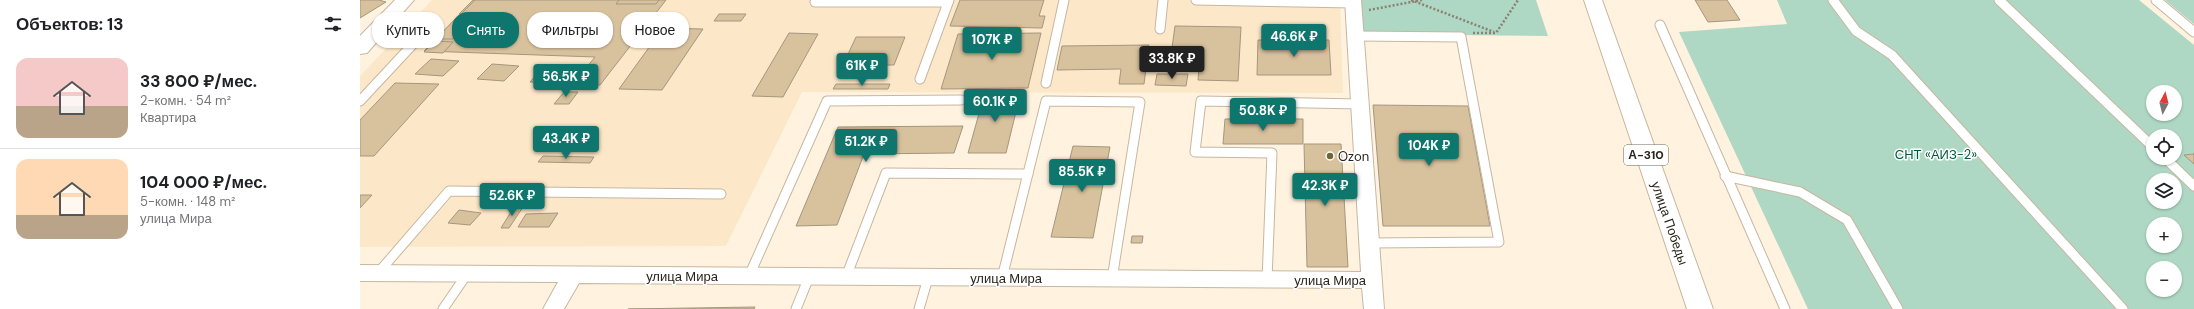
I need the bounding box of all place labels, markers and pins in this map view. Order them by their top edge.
pin: 46.6K ₽ [1257,24,1331,58]
pin: 107K ₽ [959,27,1025,61]
pin: 33.8K ₽ [1135,46,1209,80]
pin: 61K ₽ [834,53,890,87]
pin: 56.5K ₽ [529,64,603,98]
pin: 60.1K ₽ [958,89,1032,123]
pin: 50.8K ₽ [1226,98,1300,132]
pin: 43.4K ₽ [529,126,603,160]
pin: 51.2K ₽ [829,129,903,163]
pin: 104K ₽ [1396,133,1462,167]
place label: Ozon [1338,148,1369,165]
marker: Ozon [1325,151,1335,161]
pin: 85.5K ₽ [1045,159,1119,193]
pin: 42.3K ₽ [1288,173,1362,207]
pin: 52.6K ₽ [475,183,549,217]

